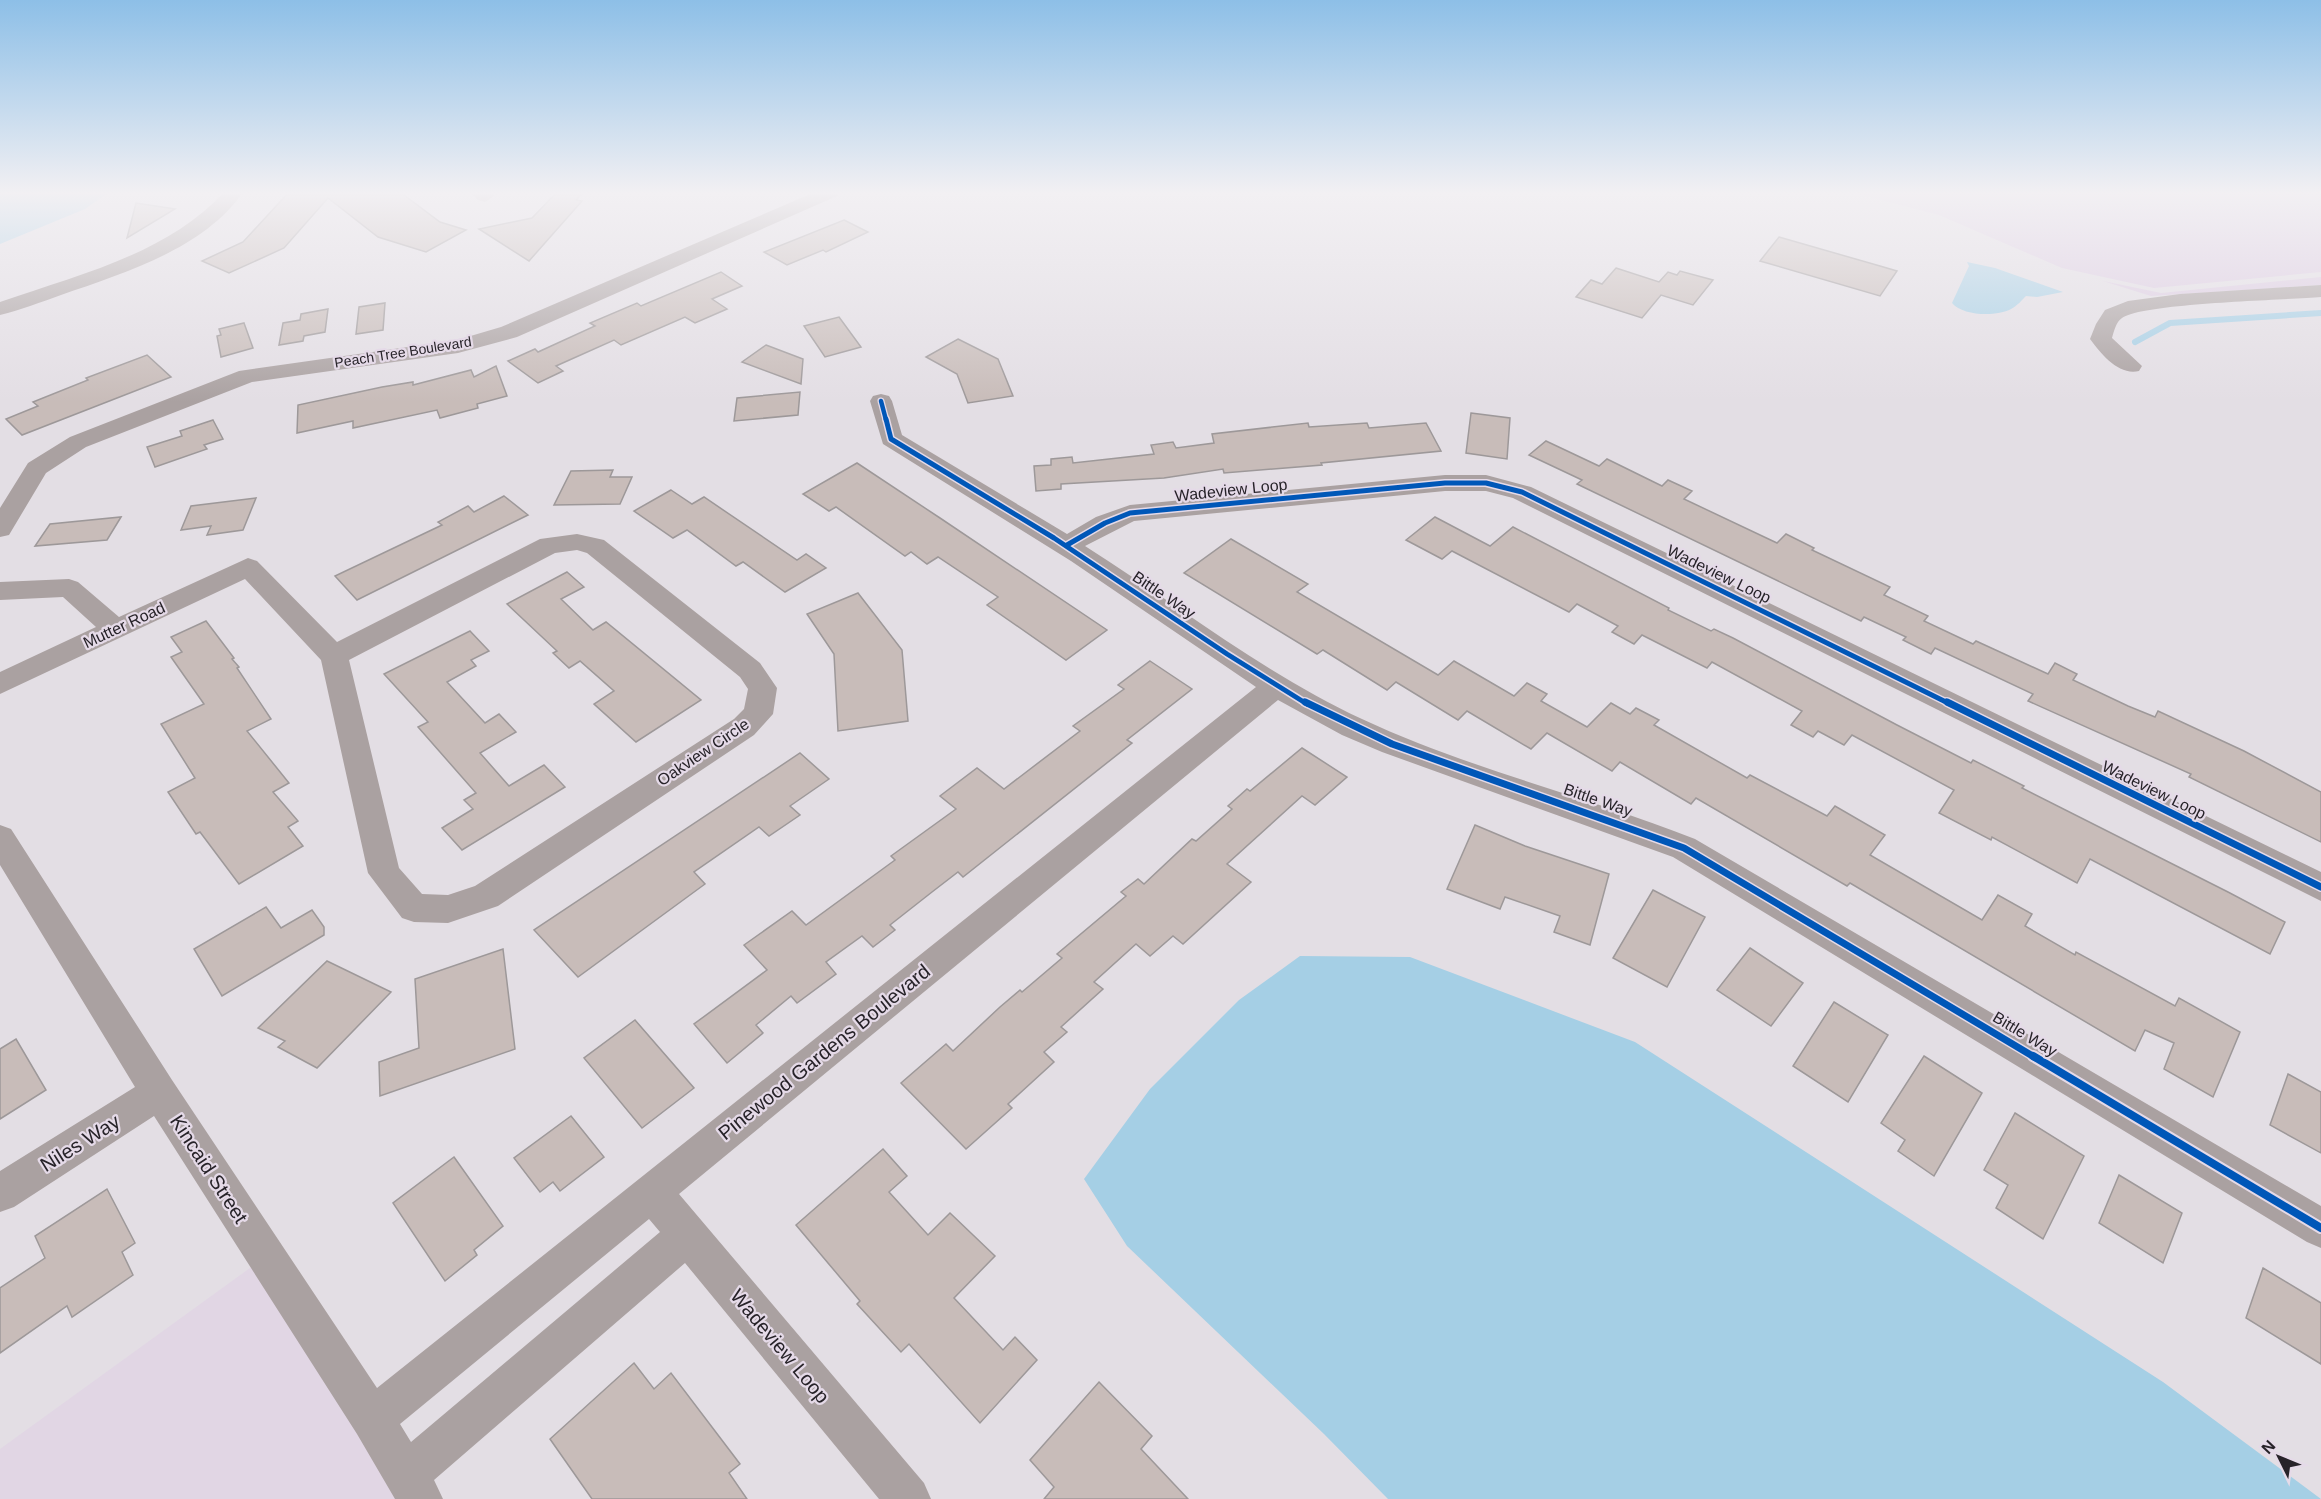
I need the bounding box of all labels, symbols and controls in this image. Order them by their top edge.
street label: Peach Tree Boulevard [333,333,473,371]
street label: Wadeview Loop [1174,476,1288,504]
street label: Wadeview Loop [1664,542,1774,607]
street label: Bittle Way [1130,568,1198,622]
street label: Mutter Road [81,599,167,651]
street label: Oakview Circle [654,715,752,789]
street label: Wadeview Loop [2099,758,2209,823]
street label: Bittle Way [1561,780,1635,820]
street label: Pinewood Gardens Boulevard [714,960,934,1144]
street label: Bittle Way [1990,1008,2060,1060]
street label: Niles Way [36,1110,124,1176]
street label: Kincaid Street [166,1111,252,1228]
street label: Wadeview Loop [726,1285,834,1407]
north arrow [2249,1427,2309,1487]
text: N [2258,1437,2279,1457]

